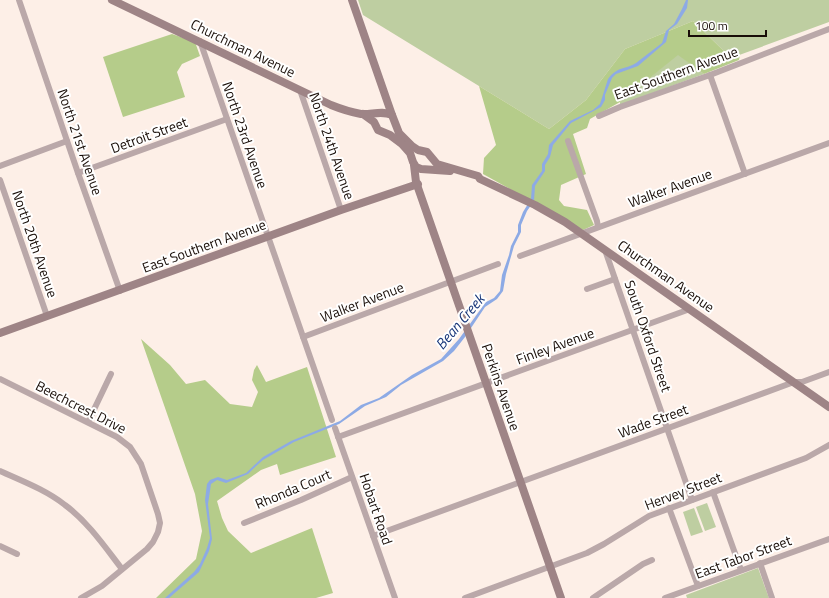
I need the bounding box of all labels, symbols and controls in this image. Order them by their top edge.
scale bar [689,12,766,38]
street label: Churchman Avenue [187,13,299,82]
text: 100 m [695,16,728,35]
street label: East Southern Avenue [611,40,741,105]
street label: North 23rd Avenue [217,79,274,191]
street label: North 21st Avenue [52,86,108,198]
street label: North 24th Avenue [304,89,361,202]
street label: Detroit Street [108,111,190,158]
street label: Walker Avenue [625,163,715,212]
street label: North 20th Avenue [7,187,64,300]
street label: East Southern Avenue [139,213,269,278]
street label: Churchman Avenue [614,234,719,317]
street label: Walker Avenue [317,276,407,327]
street label: South Oxford Street [620,277,677,394]
water label: Bean Creek [429,287,491,355]
street label: Finley Avenue [513,322,597,369]
street label: Perkins Avenue [477,340,526,433]
street label: Beechcrest Drive [32,375,130,438]
street label: Wade Street [615,398,691,443]
street label: Rhonda Court [252,463,334,514]
street label: Hervey Street [641,466,724,515]
street label: Hobart Road [354,470,398,547]
street label: East Tabor Street [692,529,794,584]

